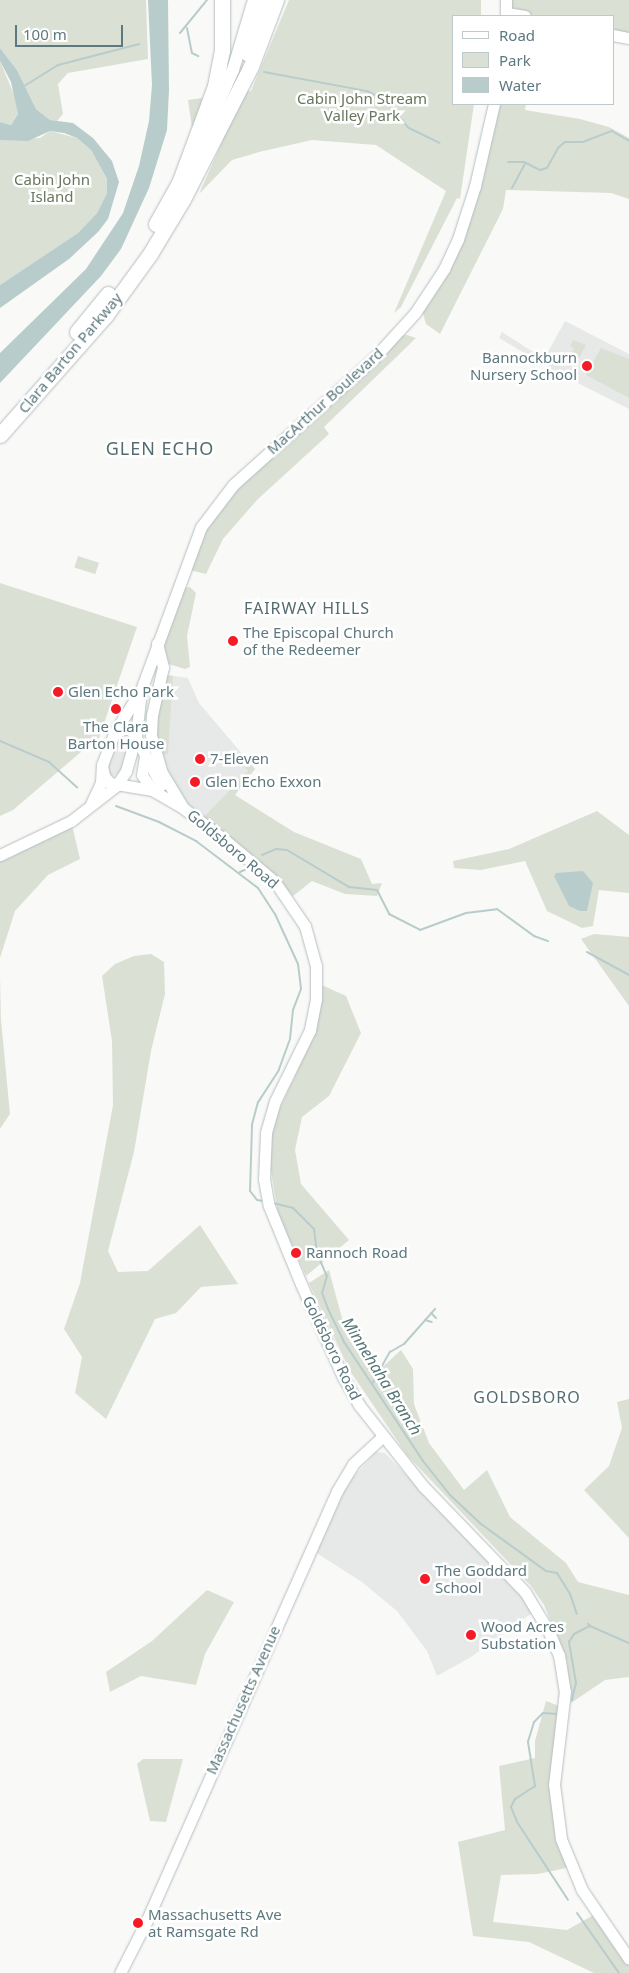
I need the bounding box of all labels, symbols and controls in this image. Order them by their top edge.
scale bar [18,15,125,47]
legend [452,15,614,105]
text: 100 m [23,24,67,44]
text: Road [499,25,535,45]
text: Park [499,50,531,70]
text: Water [499,75,541,95]
park label: Cabin John Stream Valley Park [297,89,427,124]
park label: Cabin John Island [14,170,90,205]
street label: Clara Barton Parkway [14,289,126,417]
street label: MacArthur Boulevard [263,344,387,458]
place label: Bannockburn Nursery School [470,348,577,383]
marker: Bannockburn Nursery School [581,360,593,372]
district label: GLEN ECHO [105,437,215,459]
district label: FAIRWAY HILLS [242,598,372,618]
place label: The Episcopal Church of the Redeemer [243,623,394,658]
marker: The Episcopal Church of the Redeemer [227,635,239,647]
place label: Glen Echo Park [68,683,174,701]
marker: Glen Echo Park [52,686,64,698]
marker: The Clara Barton House [110,703,122,715]
place label: The Clara Barton House [67,717,165,752]
place label: 7-Eleven [210,750,269,768]
marker: 7-Eleven [194,753,206,765]
place label: Glen Echo Exxon [205,773,321,791]
marker: Glen Echo Exxon [189,776,201,788]
street label: Goldsboro Road [184,806,282,892]
place label: Rannoch Road [306,1244,408,1262]
marker: Rannoch Road [290,1247,302,1259]
street label: Goldsboro Road [299,1293,365,1403]
water label: Minnehaha Branch [338,1313,426,1439]
district label: GOLDSBORO [472,1387,582,1407]
place label: The Goddard School [435,1561,527,1596]
marker: The Goddard School [419,1573,431,1585]
place label: Wood Acres Substation [481,1617,564,1652]
street label: Massachusetts Avenue [202,1623,284,1777]
marker: Wood Acres Substation [465,1629,477,1641]
place label: Massachusetts Ave at Ramsgate Rd [148,1905,282,1940]
marker: Massachusetts Ave at Ramsgate Rd [132,1917,144,1929]

